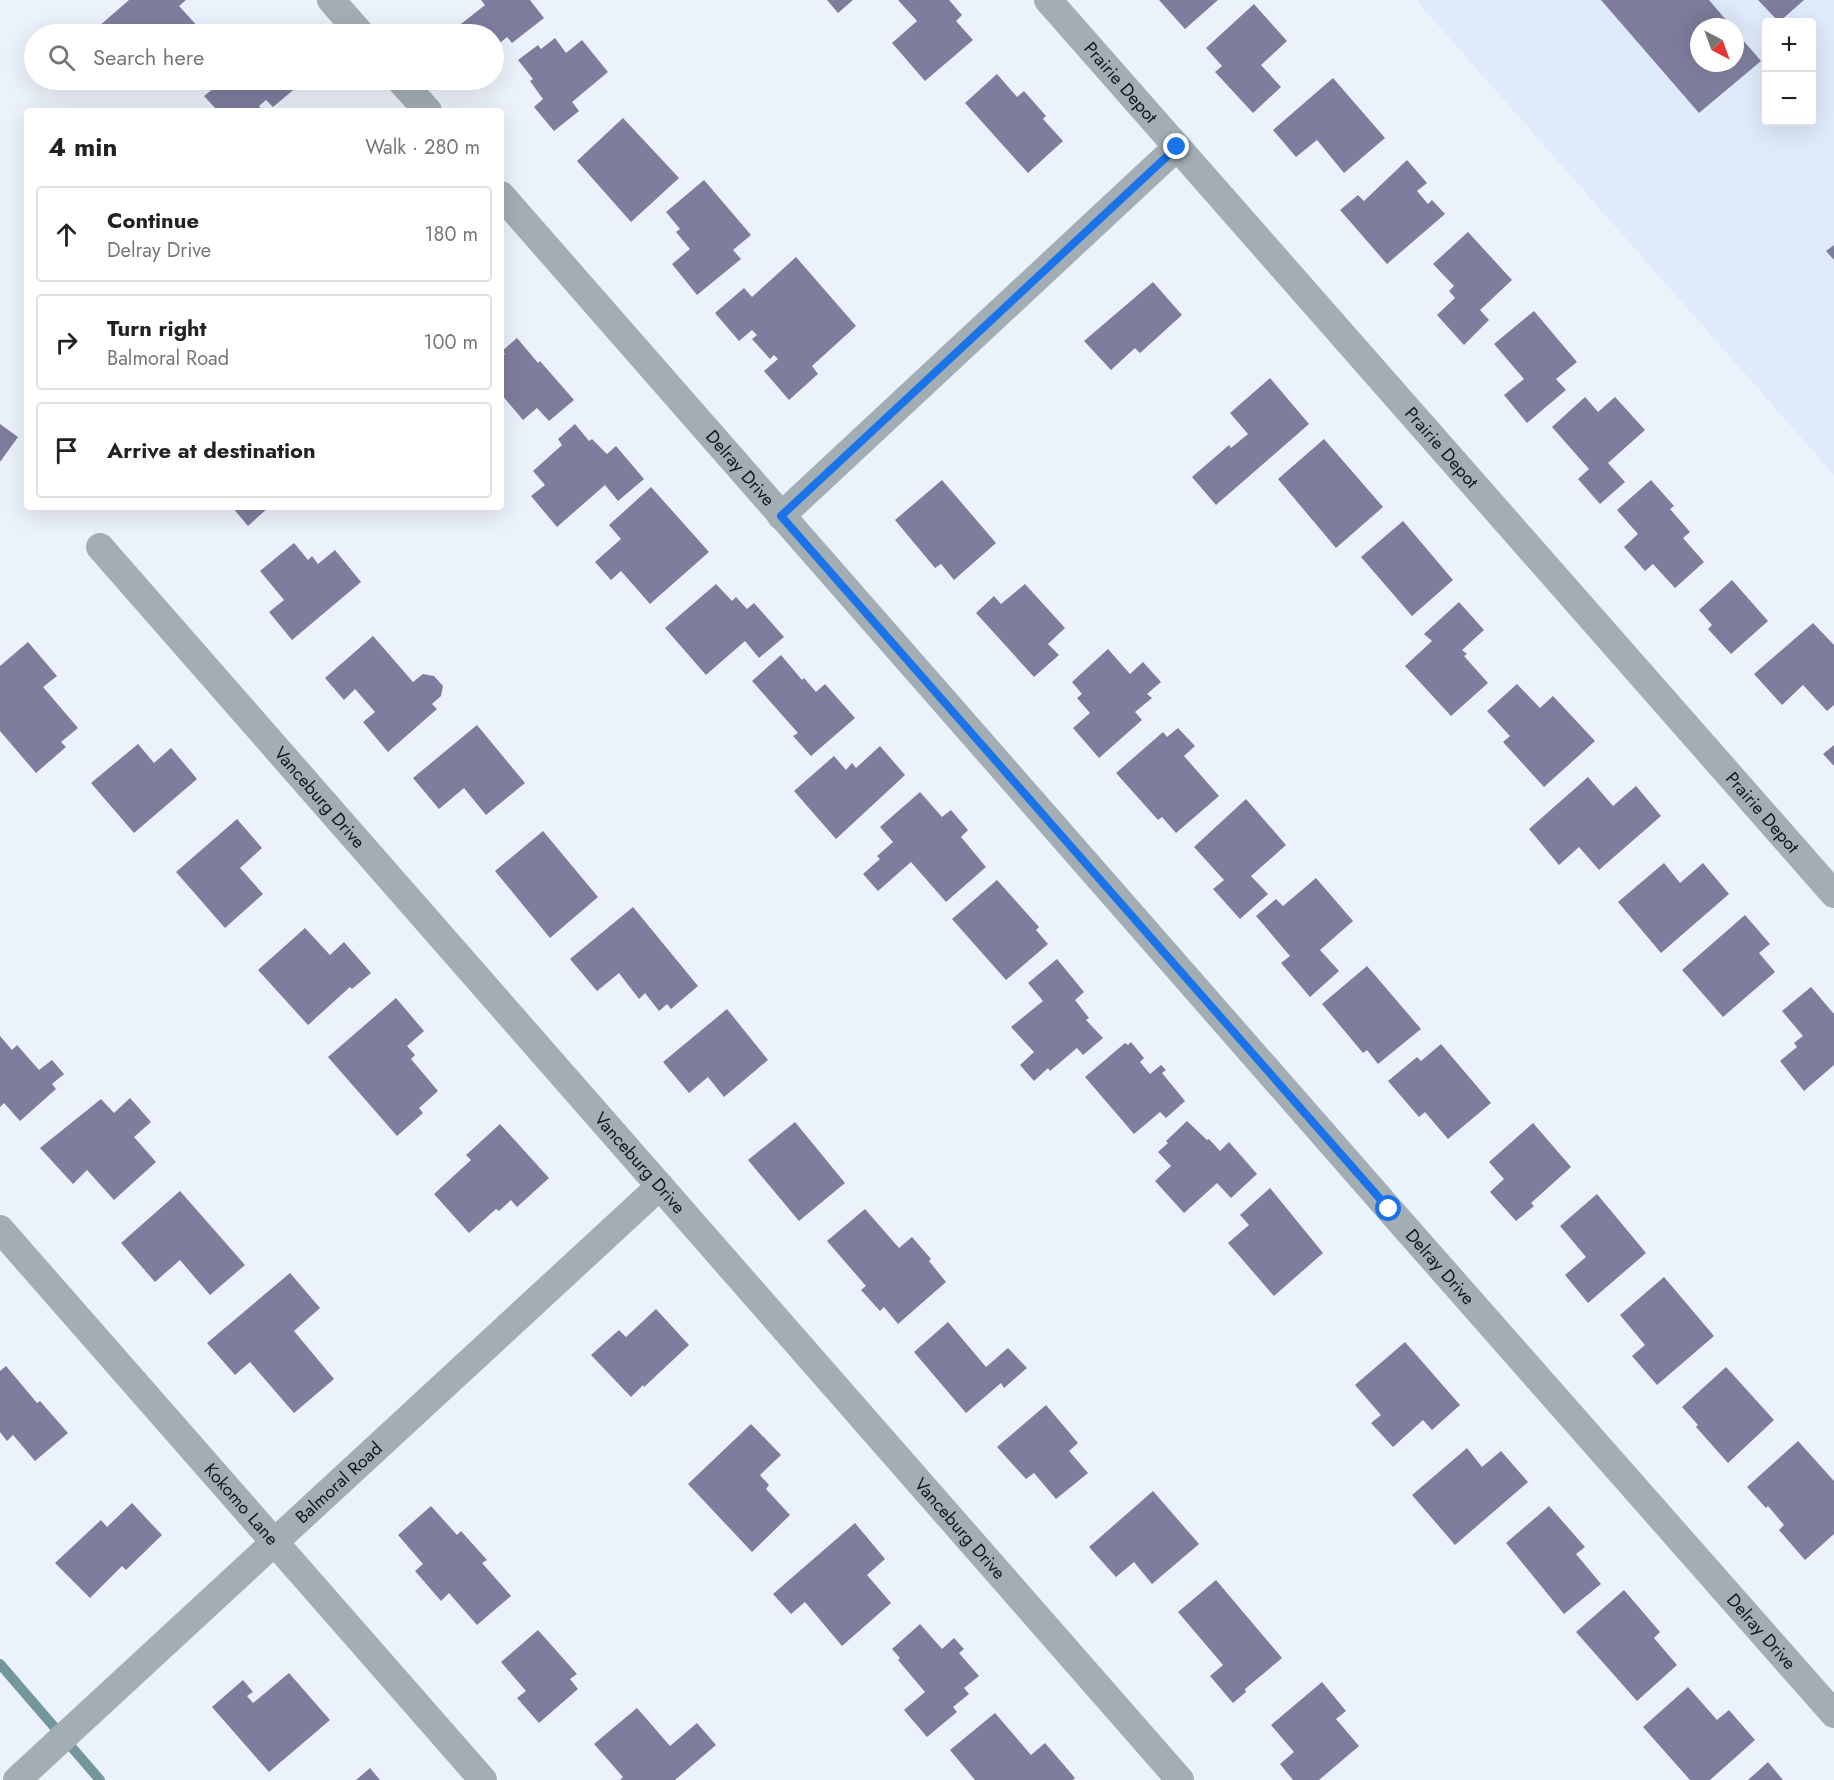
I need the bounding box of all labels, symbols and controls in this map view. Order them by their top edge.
north arrow [1690,18,1744,72]
map controls [1762,18,1816,126]
button: + [1762,18,1816,72]
search box [24,24,504,90]
street label: Prairie Depot [1078,36,1164,129]
icon: search [45,41,78,74]
text: Search here [93,41,204,73]
button: − [1762,72,1816,126]
text: 4 min [48,128,117,166]
text: Walk · 280 m [365,133,480,162]
route end [1163,133,1189,159]
text: Continue [107,204,199,236]
icon: ahead [50,218,83,251]
text: 180 m [424,220,478,249]
text: Delray Drive [107,236,211,265]
text: Turn right [107,312,207,344]
icon: right [50,326,83,359]
text: 100 m [423,328,478,357]
text: Balmoral Road [107,344,229,373]
street label: Prairie Depot [1399,401,1485,494]
street label: Delray Drive [699,424,781,512]
icon: arrive [50,434,83,467]
text: Arrive at destination [107,434,316,466]
street label: Vanceburg Drive [268,741,371,854]
street label: Prairie Depot [1719,766,1806,859]
street label: Vanceburg Drive [588,1107,691,1220]
route start [1375,1195,1401,1221]
street label: Delray Drive [1399,1223,1481,1311]
street label: Balmoral Road [290,1436,388,1530]
street label: Kokomo Lane [198,1457,285,1551]
street label: Vanceburg Drive [908,1472,1012,1585]
street label: Delray Drive [1721,1588,1802,1675]

